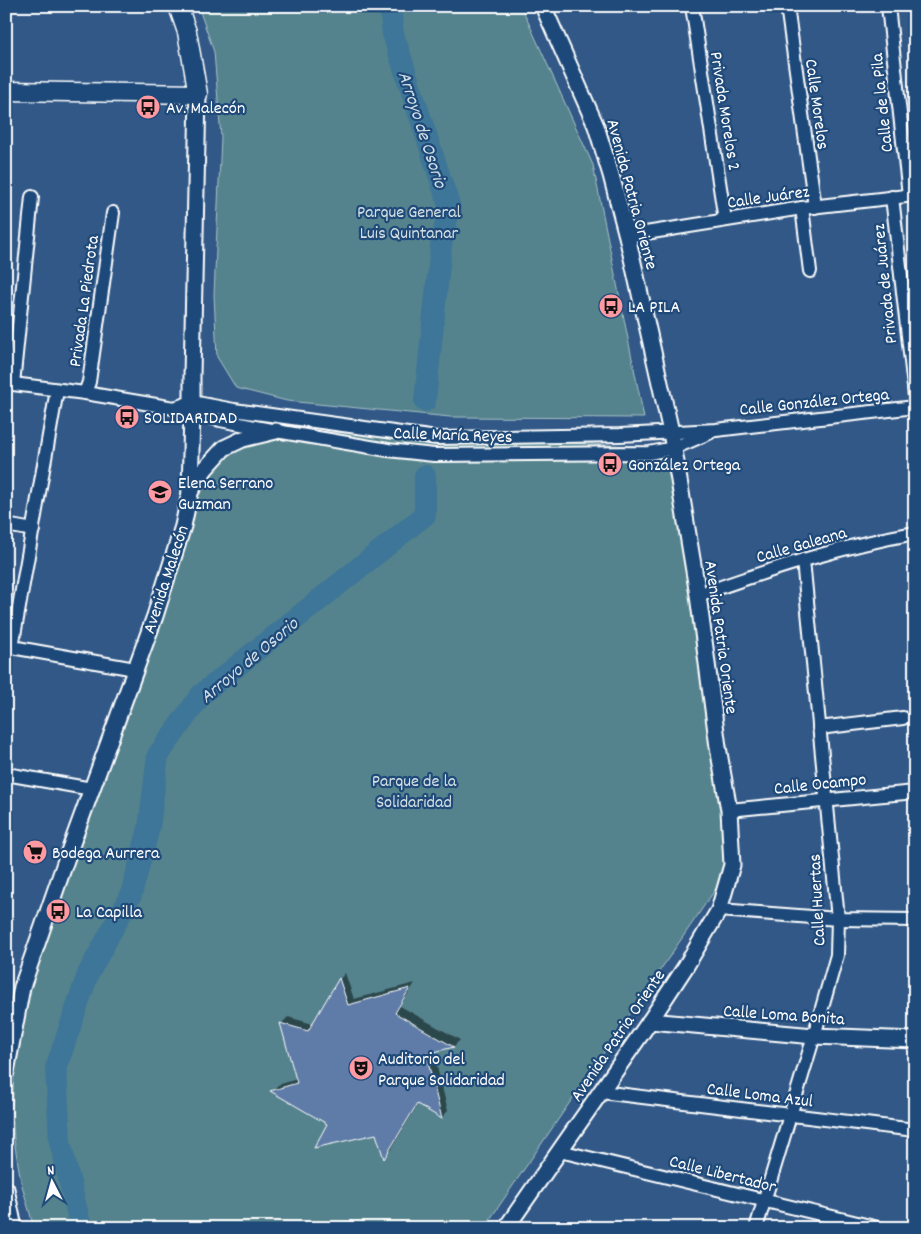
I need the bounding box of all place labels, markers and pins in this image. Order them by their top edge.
bus stop icon: Av. Malecón [135,94,161,120]
place label: Av. Malecón [166,97,245,122]
bus stop icon: LA PILA [598,293,624,319]
place label: LA PILA [628,296,680,321]
bus stop icon: SOLIDARIDAD [114,404,140,430]
place label: SOLIDARIDAD [144,407,237,432]
bus stop icon: González Ortega [597,451,623,477]
place label: González Ortega [628,454,741,479]
place label: Elena Serrano Guzman [178,472,273,518]
school or university icon: Elena Serrano Guzman [147,479,173,505]
supermarket icon: Bodega Aurrera [22,839,48,865]
place label: Bodega Aurrera [52,842,160,867]
bus stop icon: La Capilla [45,898,71,924]
place label: La Capilla [76,901,142,926]
place label: Auditorio del Parque Solidaridad [378,1048,505,1094]
theatre icon: Auditorio del Parque Solidaridad [348,1055,374,1081]

